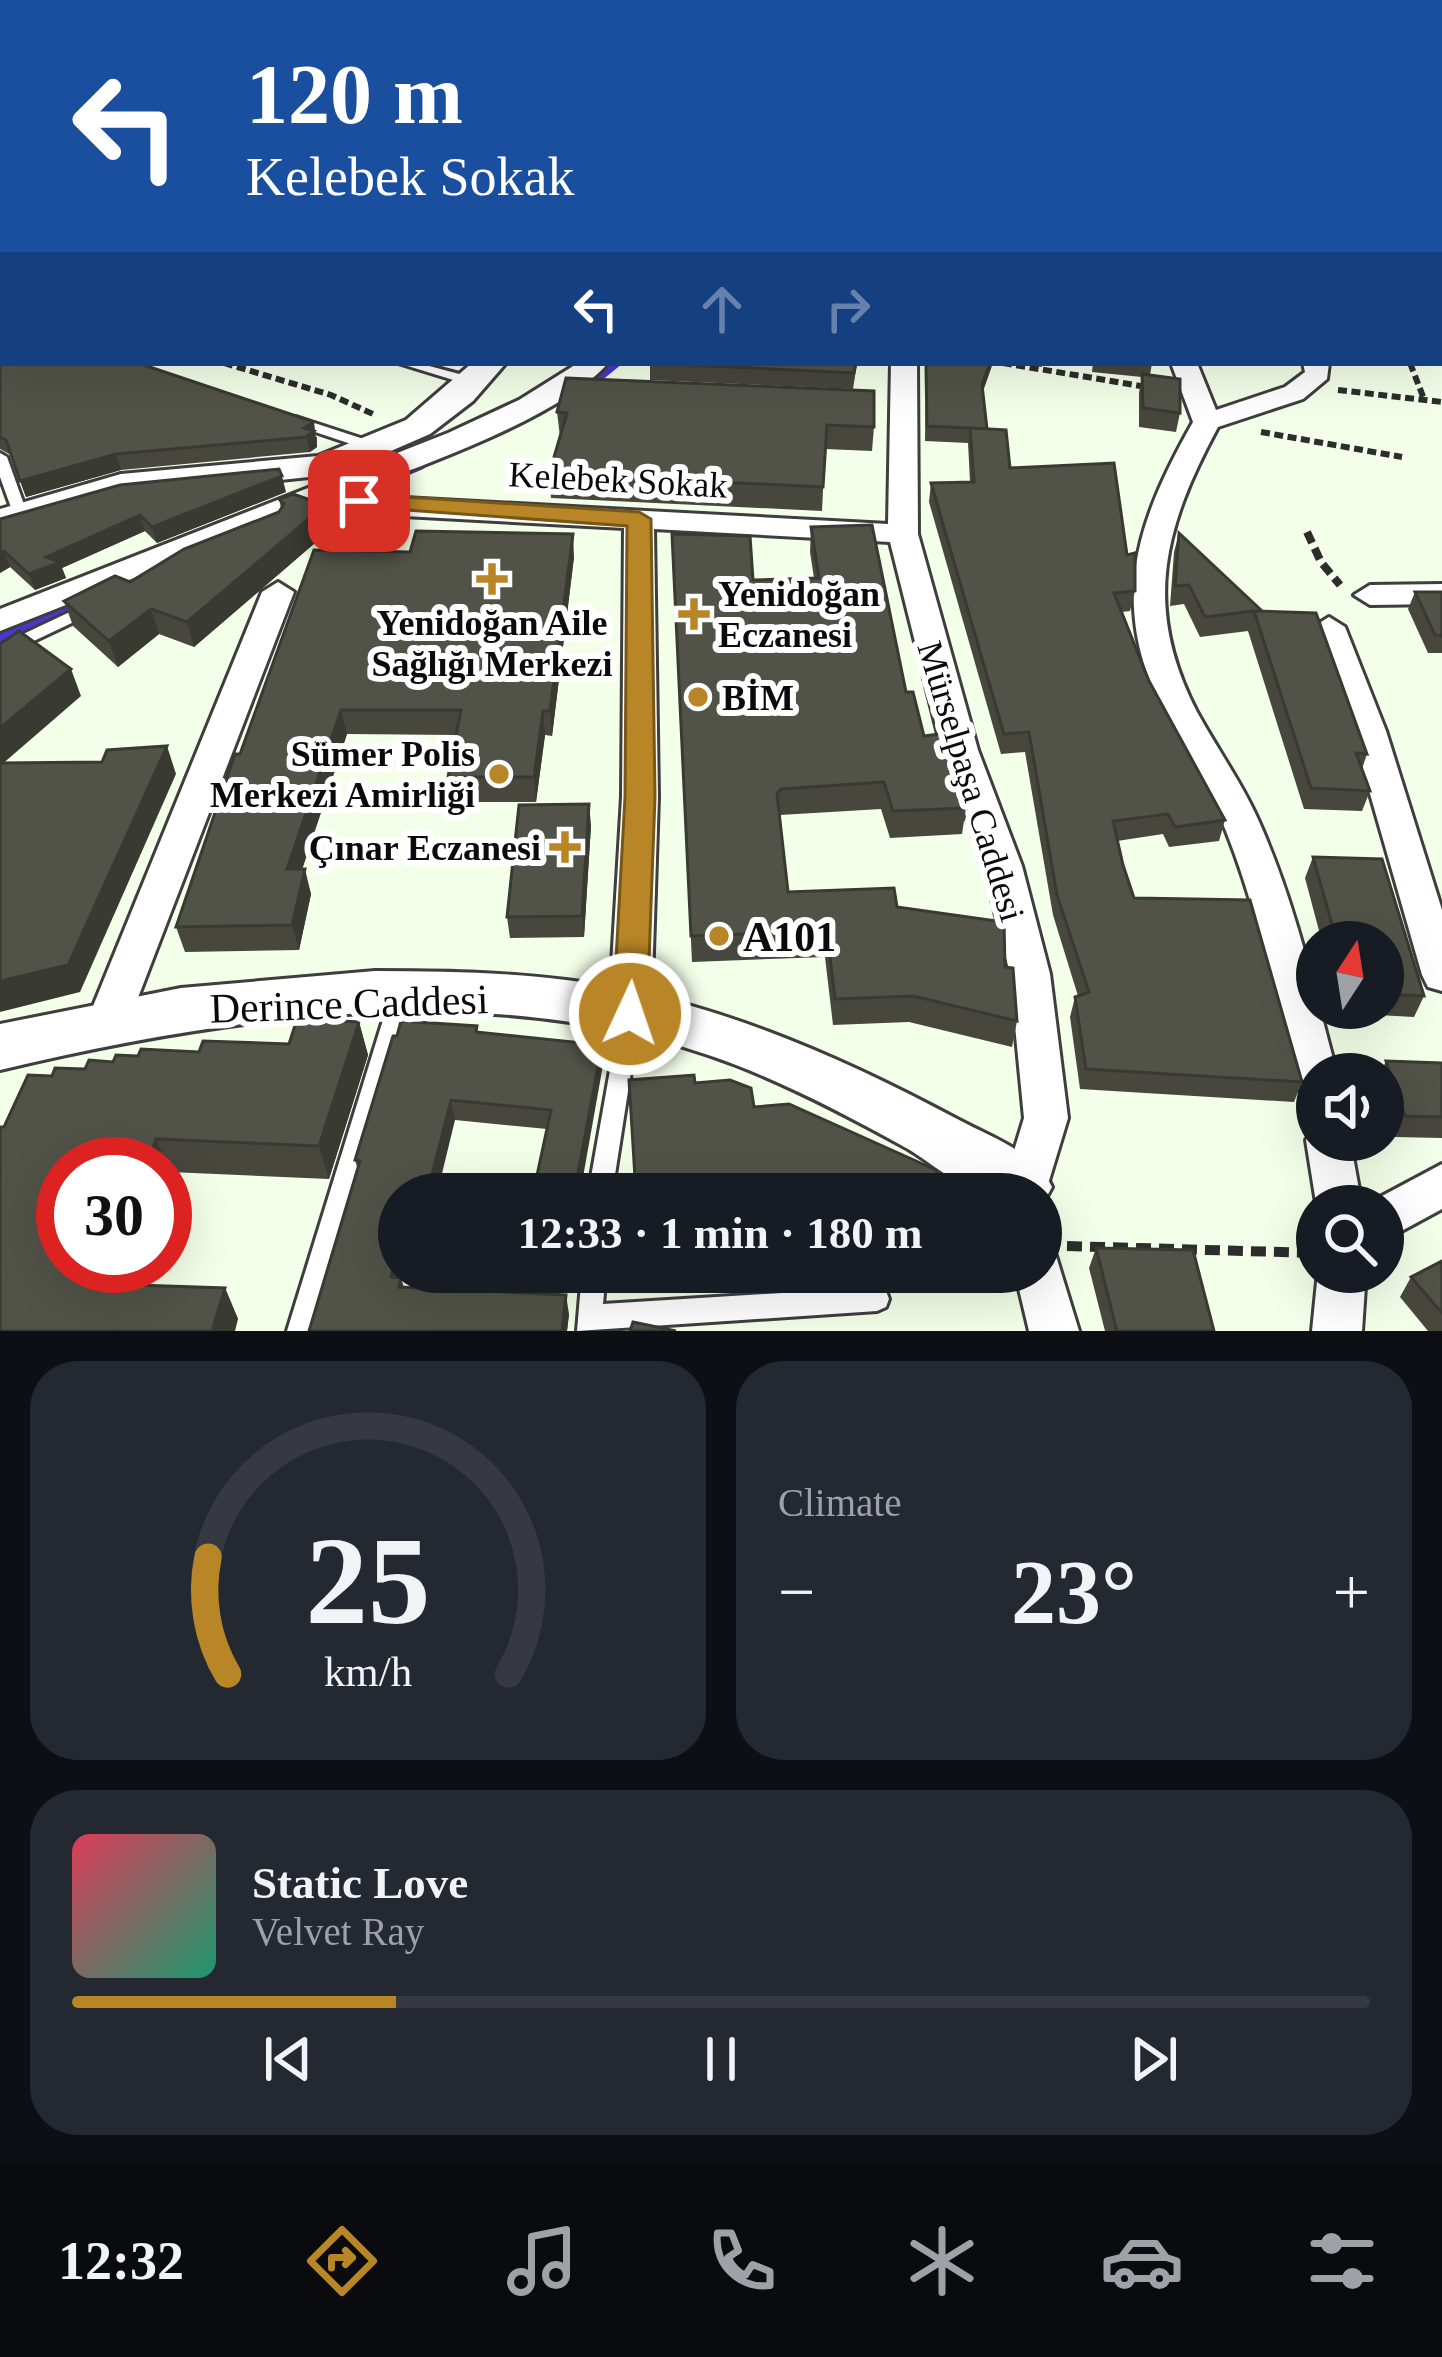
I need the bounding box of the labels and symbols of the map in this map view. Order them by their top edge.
pin [308,450,410,552]
street label: Kelebek Sokak [508,454,728,506]
marker: Yenidoğan Aile Sağlığı Merkezi [476,563,508,595]
place label: Yenidoğan Eczanesi [718,574,880,655]
marker: Yenidoğan Eczanesi [681,601,707,627]
place label: Yenidoğan Aile Sağlığı Merkezi [372,603,612,684]
street label: Mürselpaşa Caddesi [909,636,1033,926]
place label: BİM [722,678,794,718]
marker: BİM [685,684,711,710]
place label: Sümer Polis Merkezi Amirliği [210,734,475,815]
marker: Sümer Polis Merkezi Amirliği [486,761,512,787]
place label: Çınar Eczanesi [309,828,541,868]
marker: Çınar Eczanesi [552,834,578,860]
place label: A101 [743,914,836,960]
north arrow [1296,921,1404,1029]
marker: A101 [706,923,732,949]
position arrow [567,951,693,1077]
street label: Derince Caddesi [209,976,489,1032]
speed limit sign: 30 [36,1137,192,1293]

